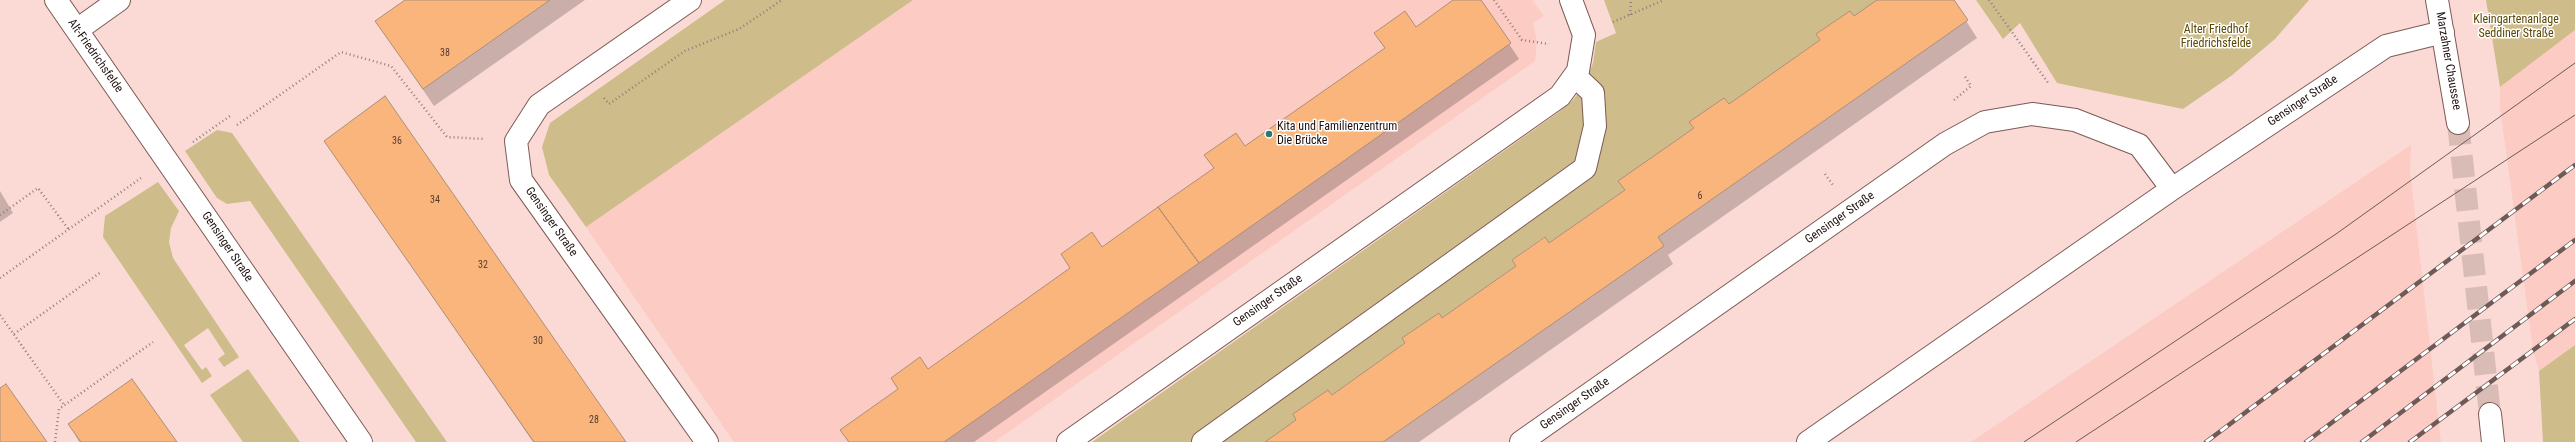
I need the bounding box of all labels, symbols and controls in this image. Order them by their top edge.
street label: Marzahner Chaussee [2432,11,2464,111]
park label: Kleingartenanlage Seddiner Straße [2473,13,2559,41]
street label: Alt-Friedrichsfelde [64,16,126,96]
park label: Alter Friedhof Friedrichsfelde [2181,23,2251,51]
house number: 38 [440,47,450,59]
street label: Gensinger Straße [2265,72,2341,130]
place label: Kita und Familienzentrum Die Brücke [1277,120,1397,148]
marker: Kita und Familienzentrum Die Brücke [1264,129,1274,139]
house number: 36 [392,135,402,147]
street label: Gensinger Straße [522,185,580,259]
street label: Gensinger Straße [1803,189,1877,247]
house number: 6 [1698,190,1702,202]
house number: 34 [430,194,440,206]
street label: Gensinger Straße [198,209,256,285]
house number: 32 [478,259,488,271]
street label: Gensinger Straße [1231,272,1305,330]
house number: 30 [533,335,543,347]
street label: Gensinger Straße [1538,375,1612,433]
house number: 28 [589,414,599,426]

